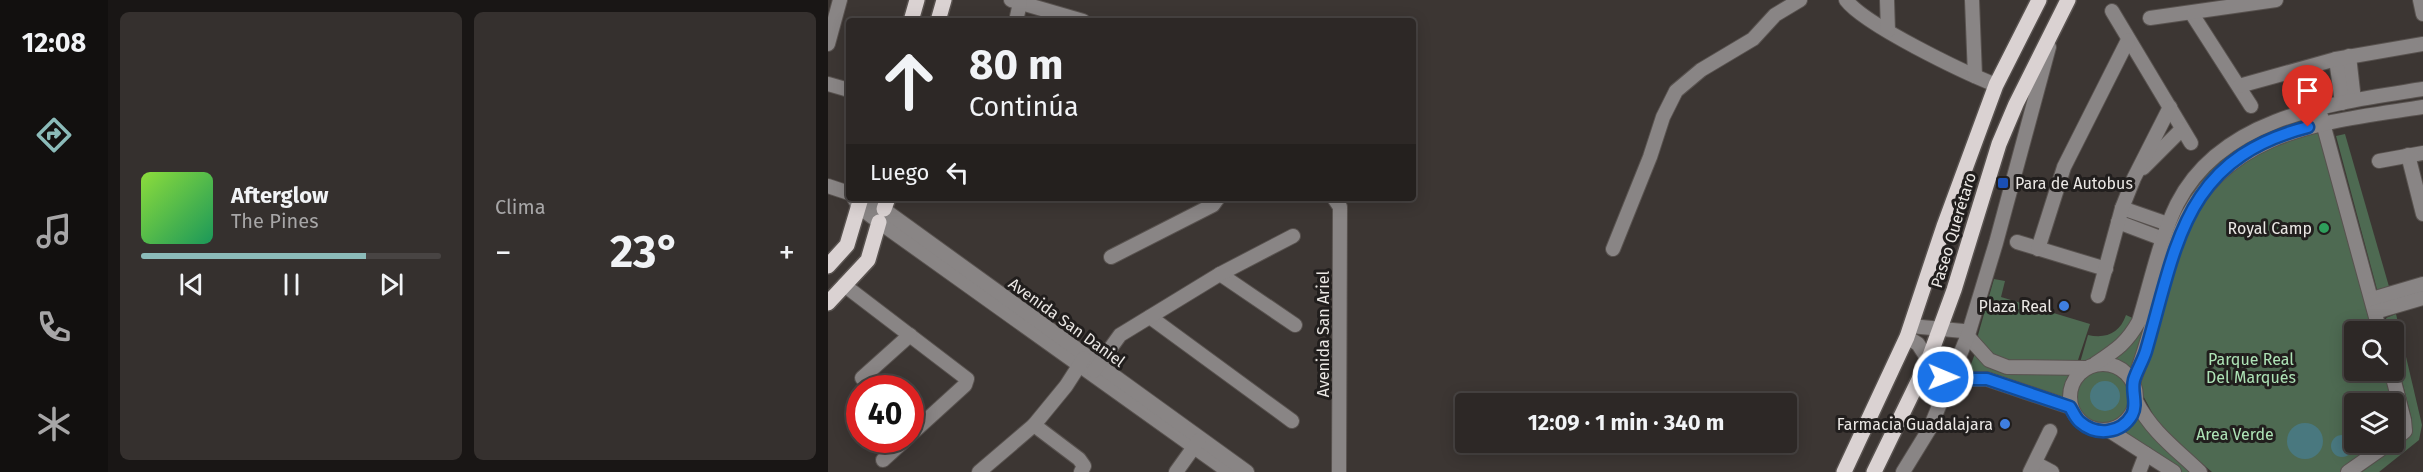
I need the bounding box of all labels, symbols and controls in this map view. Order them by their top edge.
text: 12:08 [22,27,86,59]
text: 80 m [969,40,1063,90]
icon: ahead [870,42,948,120]
pin [2282,65,2333,127]
icon: arrive [2291,74,2324,107]
text: Continúa [969,91,1079,123]
icon: directions [33,114,75,156]
icon: left [941,156,974,189]
text: Luego [870,159,929,186]
street label: Paseo Querétaro [1927,170,1980,290]
place label: Para de Autobus [2015,174,2133,193]
marker: Para de Autobus [1996,176,2010,190]
text: Afterglow [231,182,328,209]
text: Clima [495,195,546,219]
text: The Pines [231,209,318,233]
icon: music [33,210,75,252]
place label: Royal Camp [2227,219,2312,238]
marker: Royal Camp [2317,221,2331,235]
text: 23° [610,225,680,279]
text: − [495,233,512,273]
text: + [779,233,795,273]
icon: previous [175,268,208,301]
icon: pause [275,268,308,301]
icon: next [375,268,408,301]
street label: Avenida San Ariel [1314,270,1333,397]
street label: Avenida San Daniel [1005,274,1129,371]
place label: Plaza Real [1979,297,2052,316]
marker: Plaza Real [2057,299,2071,313]
icon: phone [33,306,75,348]
map controls [2344,321,2404,453]
button: search [2344,321,2404,381]
position arrow [1911,345,1975,409]
park label: Parque Real Del Marqués [2206,350,2296,387]
speed limit sign: 40 [846,375,924,453]
button: layers [2344,393,2404,453]
icon: climate [33,403,75,445]
text: 12:09 · 1 min · 340 m [1528,409,1724,436]
place label: Farmacia Guadalajara [1837,415,1993,434]
marker: Farmacia Guadalajara [1998,417,2012,431]
park label: Area Verde [2196,425,2274,444]

